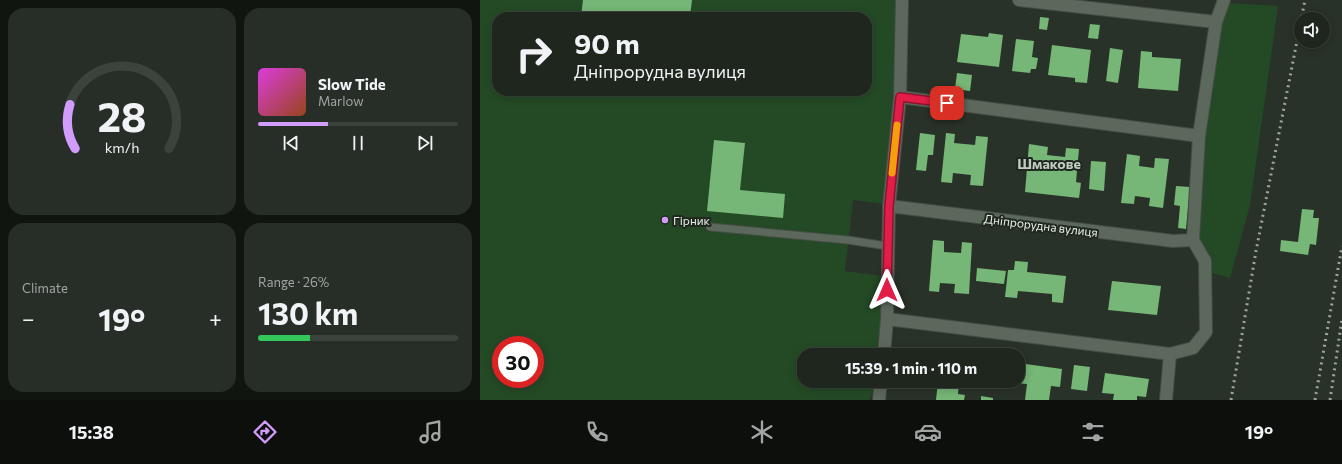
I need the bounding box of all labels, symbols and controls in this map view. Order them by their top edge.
map controls [1294,12,1330,48]
button: sound [1294,12,1330,48]
text: 90 m [574,26,640,60]
icon: right [508,28,560,80]
text: Дніпрорудна вулиця [574,60,746,82]
text: Slow Tide [318,75,386,93]
pin [930,86,964,120]
text: 28 [97,90,147,141]
icon: arrive [936,92,958,114]
text: Marlow [318,93,364,109]
icon: previous [280,132,302,154]
icon: pause [347,132,369,154]
icon: next [414,132,436,154]
text: km/h [105,138,139,156]
district label: Шмакове [1017,155,1081,172]
street label: Дніпрорудна вулиця [983,211,1099,239]
place label: Гірник [673,213,711,227]
marker: Гірник [660,215,670,225]
position arrow [866,269,908,311]
text: Range · 26% [258,274,329,290]
text: Climate [22,280,68,296]
text: 130 km [258,294,358,331]
text: 19° [98,300,145,337]
text: − [22,305,35,332]
text: + [209,305,222,332]
speed limit sign: 30 [492,336,544,388]
text: 15:39 · 1 min · 110 m [845,359,977,377]
icon: directions [251,418,279,446]
icon: music [417,418,445,446]
icon: phone [583,418,611,446]
icon: climate [748,418,776,446]
icon: car [914,418,942,446]
icon: filters [1079,418,1107,446]
text: 15:38 [69,421,114,443]
text: 19° [1245,421,1273,443]

